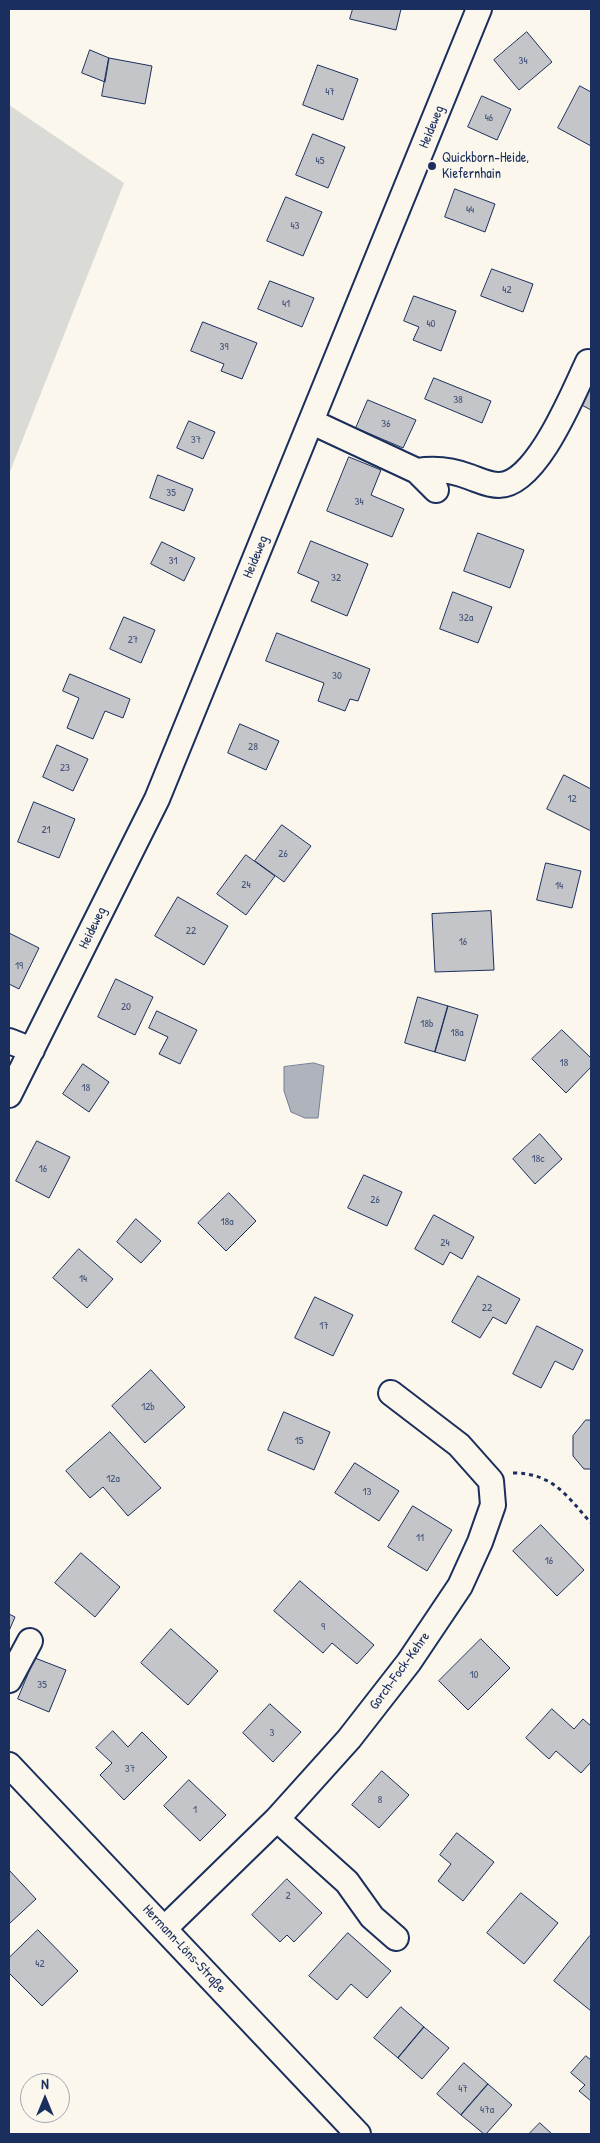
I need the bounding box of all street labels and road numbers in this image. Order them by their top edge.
street label: Heideweg [416,103,448,151]
street label: Heideweg [240,533,272,581]
street label: Heideweg [76,904,110,952]
street label: Gorch-Fock-Kehre [366,1629,434,1713]
street label: Hermann-Löns-Straße [139,1902,229,1996]

